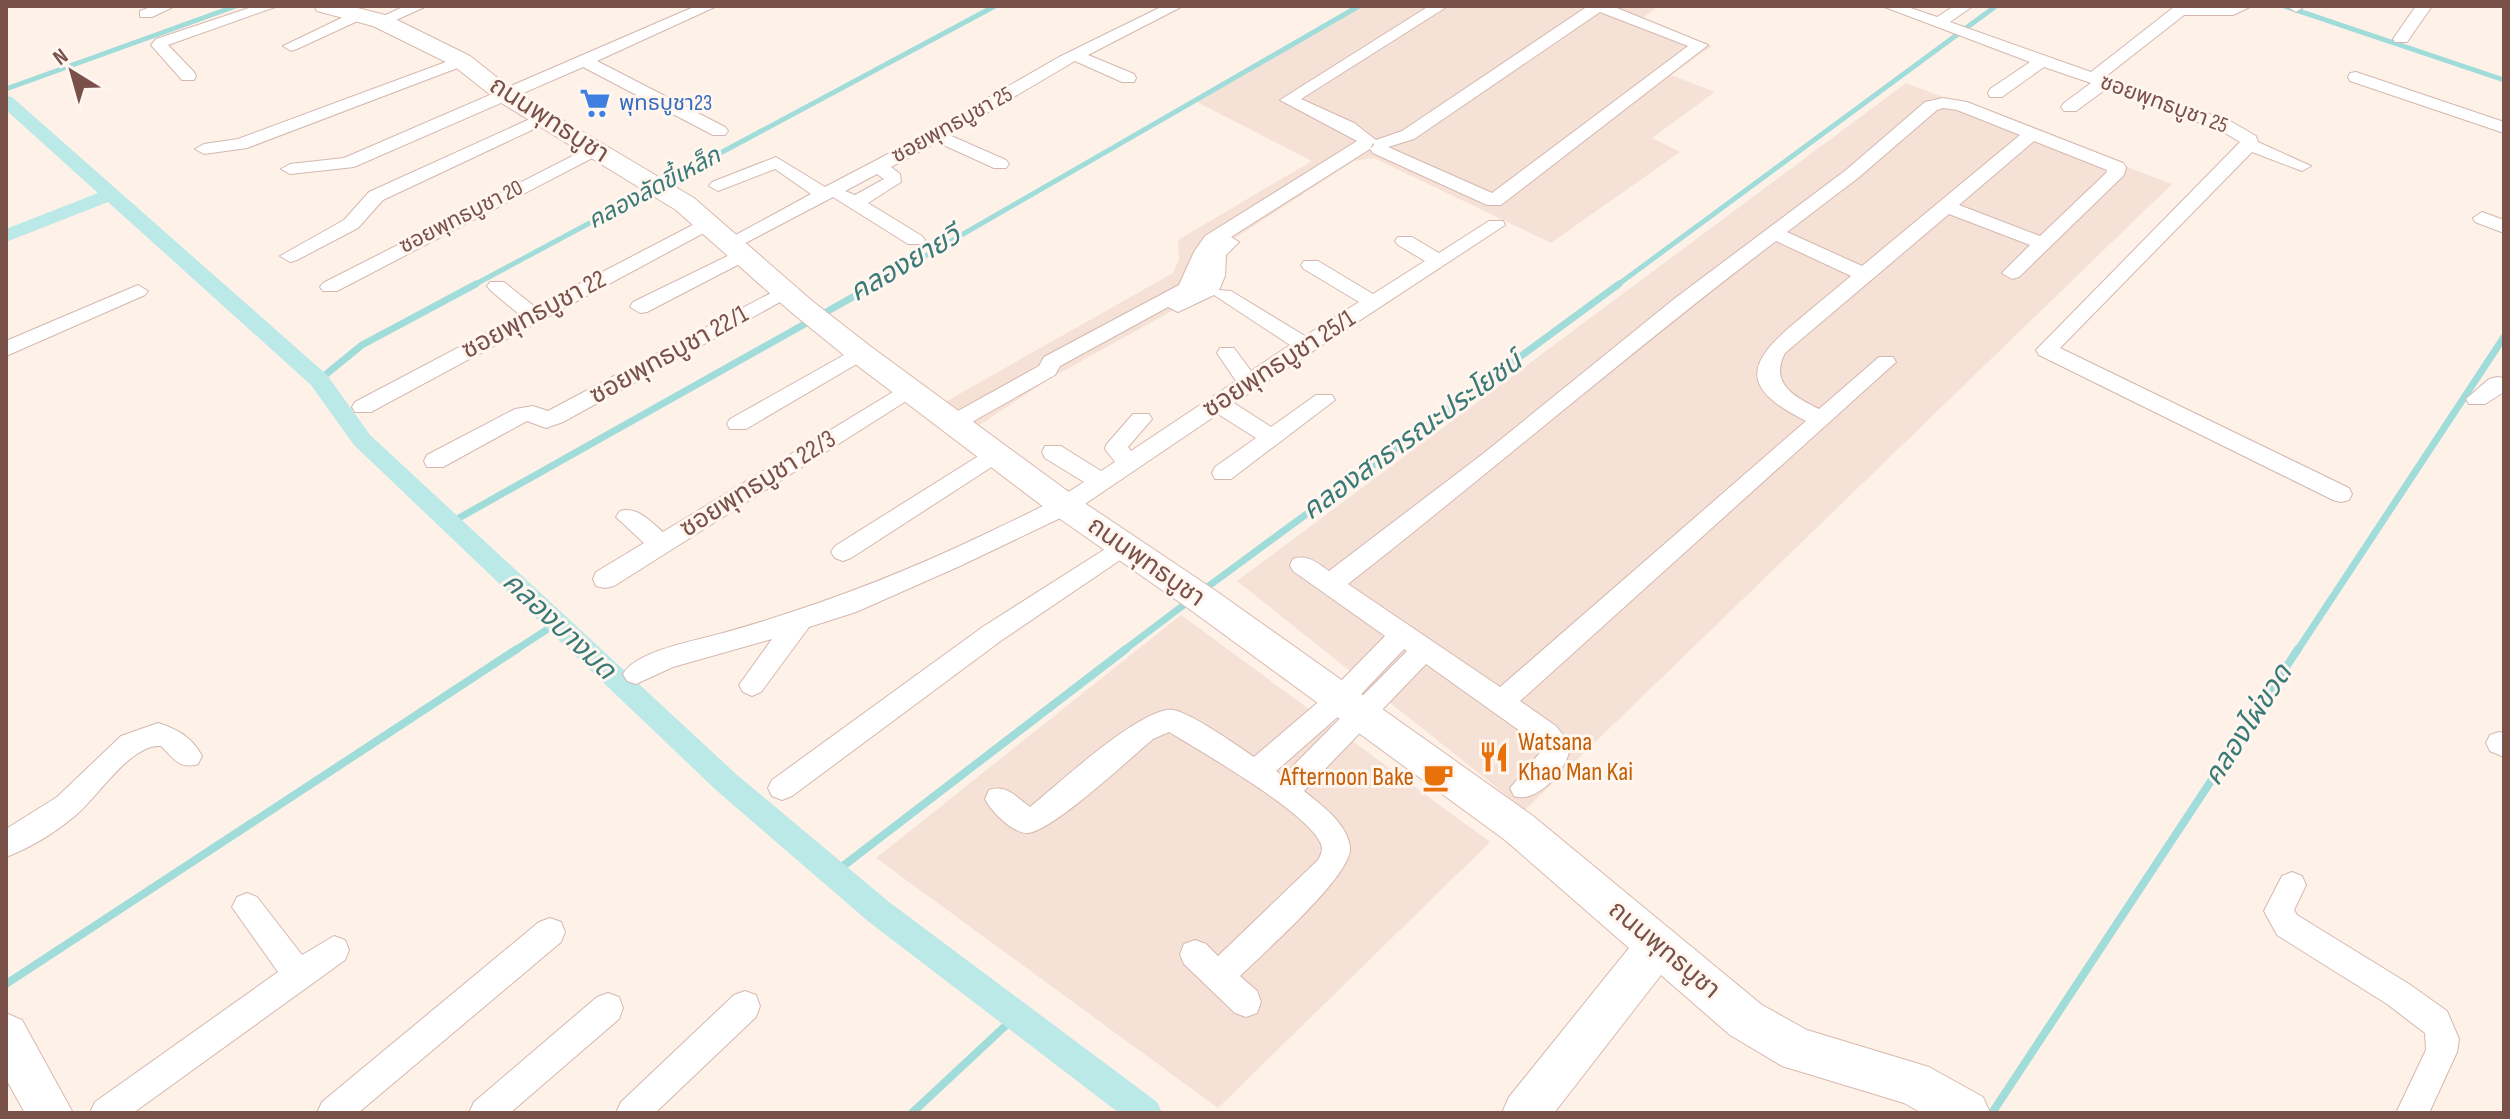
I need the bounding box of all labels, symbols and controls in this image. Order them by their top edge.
north arrow [32,32,112,112]
text: N [48,43,74,72]
street label: ซอยพุทธบูชา 25 [2096,68,2232,140]
street label: ถนนพุทธบูชา [483,70,615,170]
street label: ซอยพุทธบูชา 25 [887,81,1017,169]
supermarket icon: พุทธบูชา23 [578,86,612,120]
place label: พุทธบูชา23 [619,90,712,117]
water label: คลองลัดขี้เหล็ก [581,138,727,235]
street label: ซอยพุทธบูชา 20 [395,174,527,260]
water label: คลองยายวี [844,217,970,309]
street label: ซอยพุทธบูชา 22 [457,264,611,366]
street label: ซอยพุทธบูชา 22/1 [584,299,754,411]
street label: ซอยพุทธบูชา 25/1 [1197,303,1361,425]
water label: คลองสาธารณะประโยชน์ [1296,342,1532,527]
street label: ซอยพุทธบูชา 22/3 [674,424,842,544]
street label: ถนนพุทธบูชา [1081,510,1211,614]
water label: คลองบางมด [496,565,623,687]
water label: คลองไผ่ขวด [2197,658,2300,792]
place label: Watsana Khao Man Kai [1518,727,1633,788]
restaurant icon: Watsana Khao Man Kai [1477,740,1511,774]
cafe icon: Afternoon Bake [1421,760,1455,794]
place label: Afternoon Bake [1279,762,1414,793]
street label: ถนนพุทธบูชา [1602,894,1726,1006]

